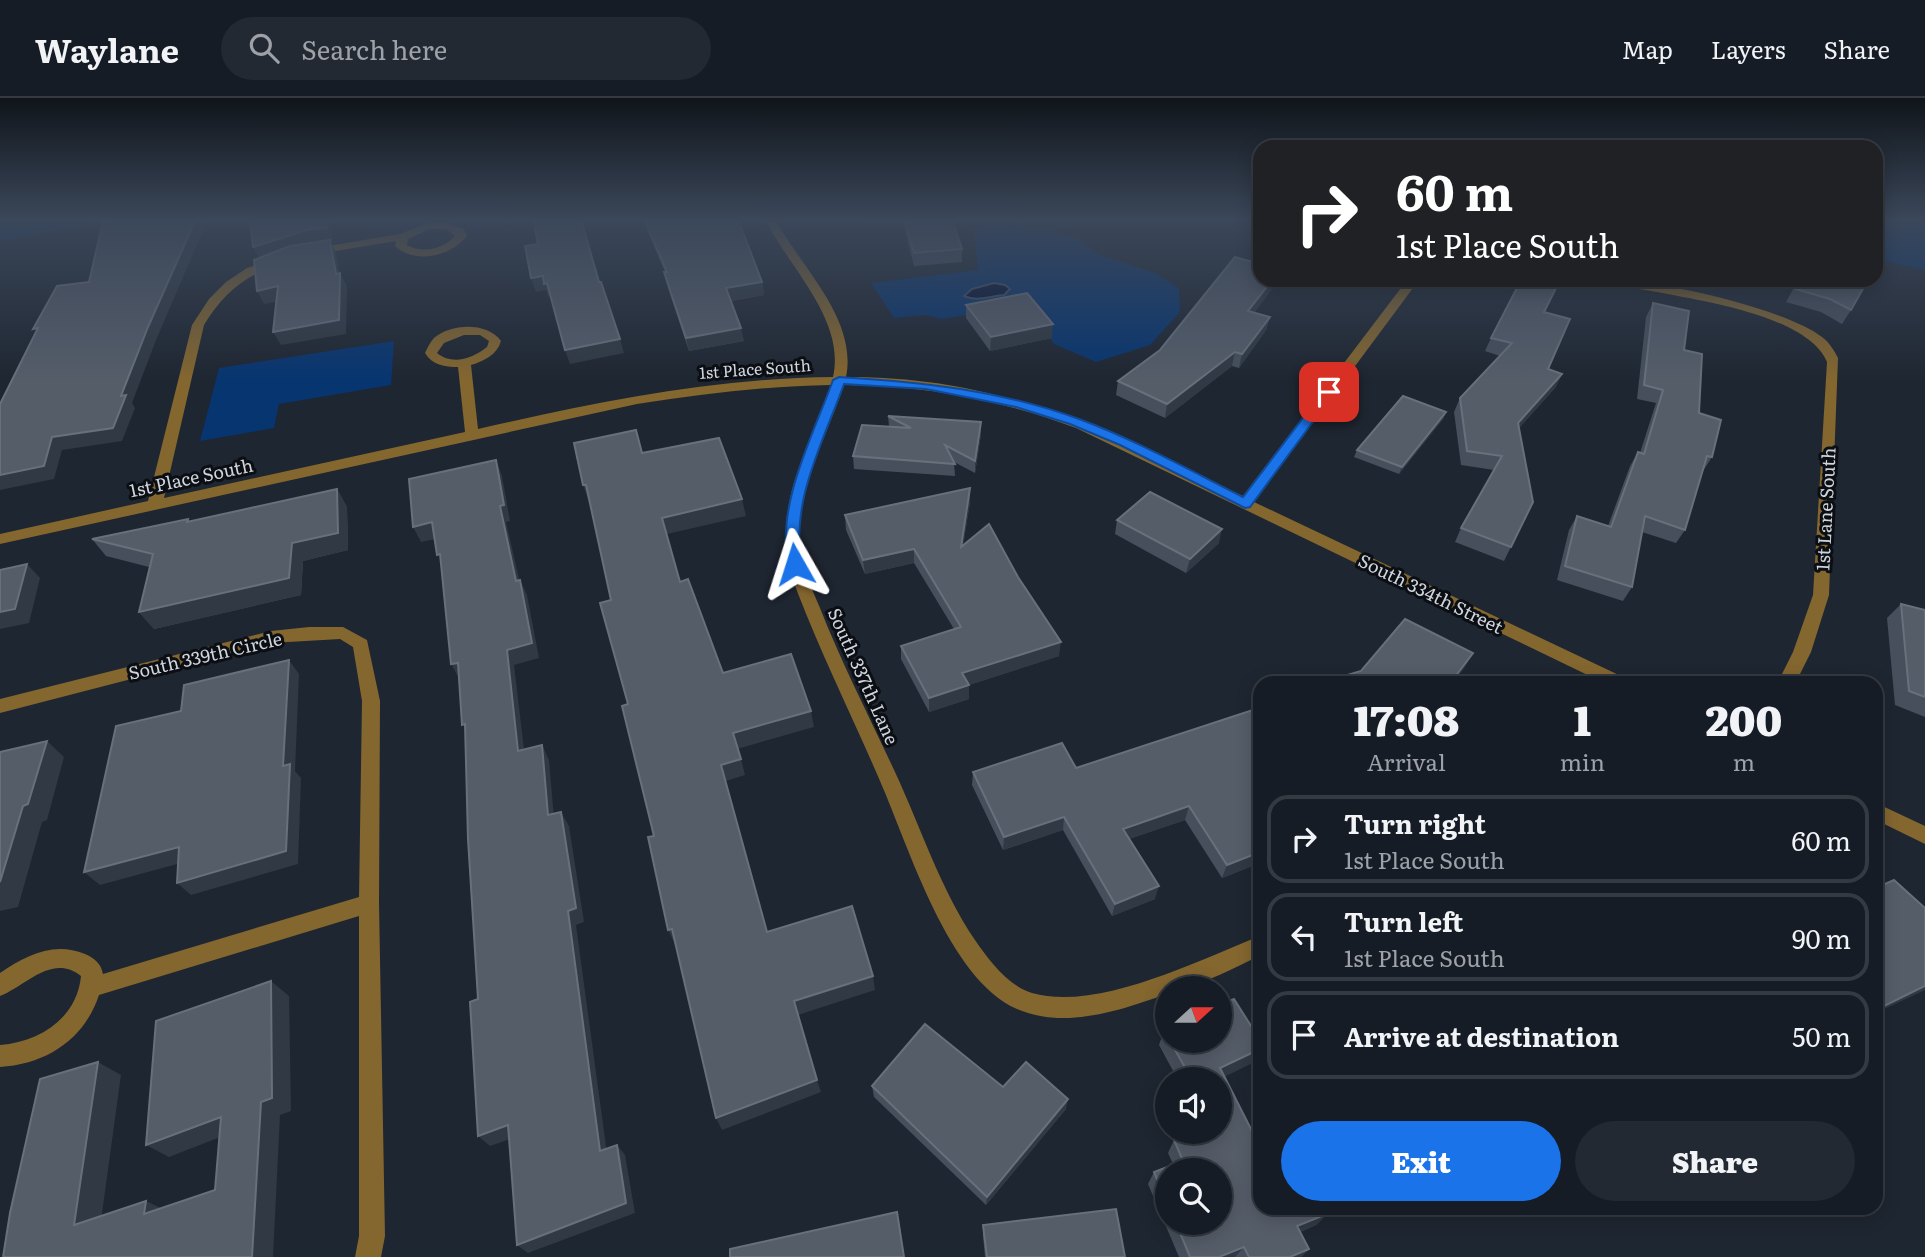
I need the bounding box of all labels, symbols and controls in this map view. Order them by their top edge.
search box [221,17,711,80]
text: Waylane [35,24,179,73]
icon: search [245,29,283,67]
text: Search here [301,29,447,68]
text: Map [1622,31,1673,66]
text: Layers [1711,31,1785,66]
text: Share [1823,31,1890,66]
text: 60 m [1396,153,1513,226]
icon: right [1281,168,1372,259]
text: 1st Place South [1396,220,1620,268]
street label: 1st Place South [698,352,812,384]
pin [1299,362,1359,422]
icon: arrive [1310,373,1348,411]
street label: 1st Lane South [1808,447,1842,571]
street label: 1st Place South [127,451,255,503]
position arrow [758,527,832,601]
street label: South 334th Street [1354,546,1509,640]
street label: South 337th Lane [822,603,906,749]
street label: South 339th Circle [125,624,285,686]
text: 17:08 [1354,687,1459,749]
text: 1 [1574,687,1591,749]
text: 200 [1706,687,1782,749]
text: Arrival [1367,744,1446,778]
text: min [1560,744,1605,778]
text: m [1733,744,1755,778]
text: Turn right [1344,803,1486,842]
icon: right [1285,820,1323,858]
text: 60 m [1792,820,1851,859]
text: 1st Place South [1344,842,1505,876]
text: Turn left [1344,901,1463,940]
icon: left [1285,918,1323,956]
text: 90 m [1792,918,1851,957]
text: 1st Place South [1344,940,1505,974]
north arrow [1155,976,1232,1054]
map controls [1155,976,1232,1235]
icon: arrive [1285,1016,1323,1054]
text: Arrive at destination [1344,1016,1619,1055]
text: 50 m [1792,1016,1851,1055]
button: sound [1155,1067,1232,1144]
button: Exit [1281,1121,1561,1201]
button: Share [1575,1121,1855,1201]
button: search [1155,1158,1232,1235]

